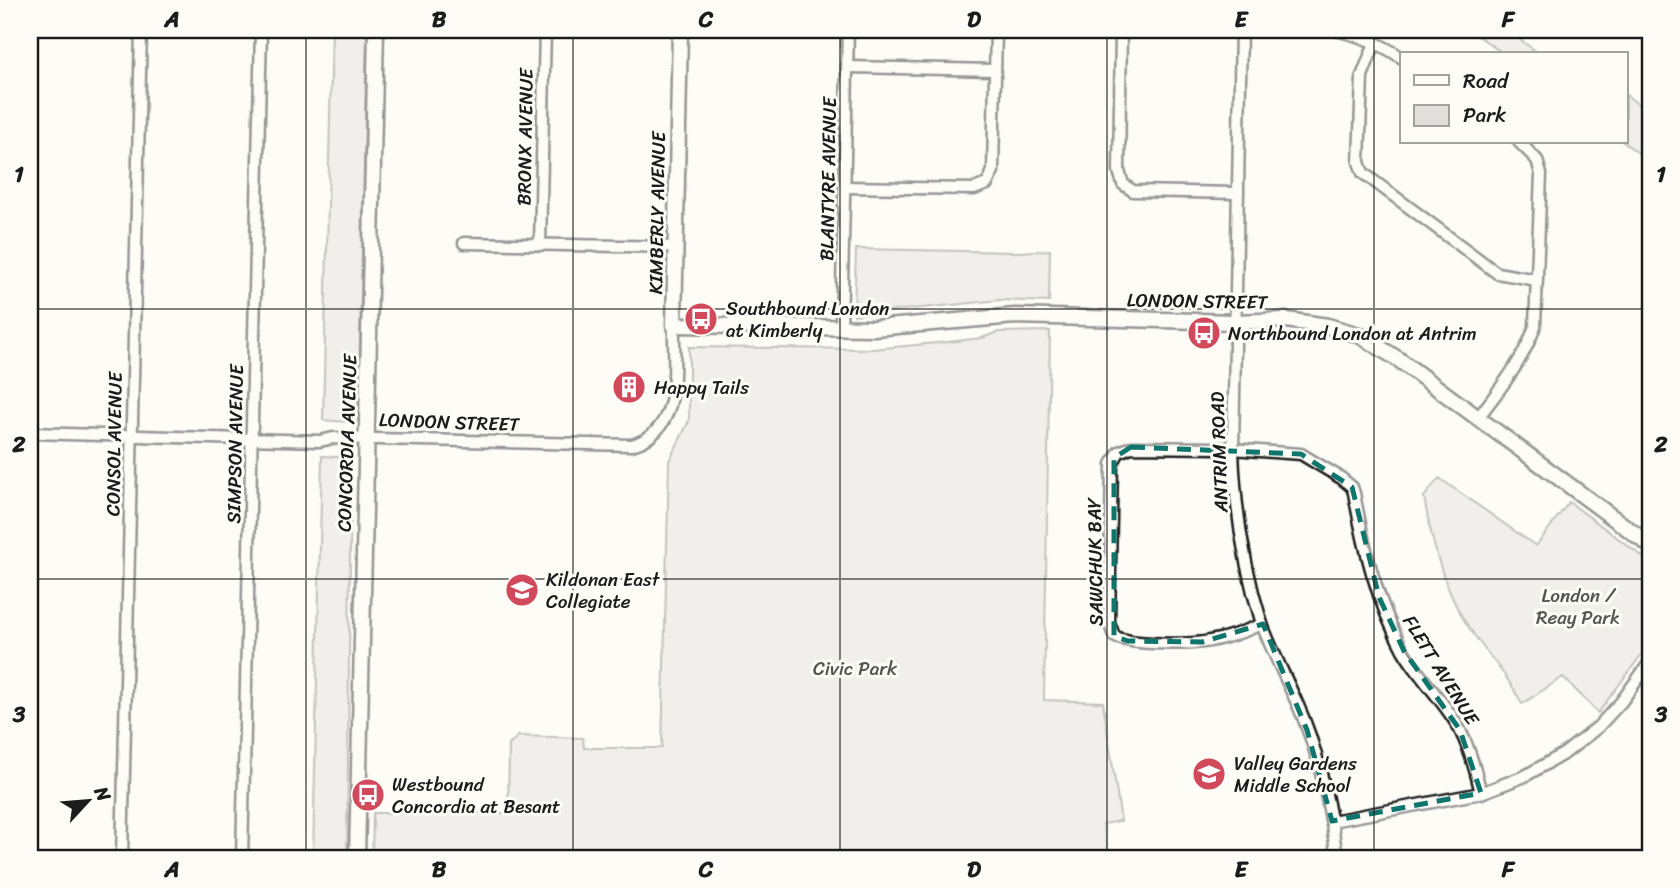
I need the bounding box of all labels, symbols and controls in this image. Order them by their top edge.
text: A [163,0,180,40]
text: B [432,0,447,40]
text: C [698,0,714,40]
text: D [967,0,982,40]
text: E [1235,0,1250,40]
text: F [1501,0,1516,40]
legend [1400,52,1628,144]
text: Road [1463,62,1510,100]
street label: BRONX AVENUE [507,67,543,206]
street label: BLANTYRE AVENUE [810,95,846,261]
text: Park [1463,96,1506,134]
street label: KIMBERLY AVENUE [639,130,675,295]
text: 1 [14,154,24,195]
text: 1 [1656,154,1666,195]
street label: LONDON STREET [1127,283,1268,319]
place label: Southbound London at Kimberly [726,292,889,347]
bus stop icon: Southbound London at Kimberly [682,300,720,338]
bus stop icon: Northbound London at Antrim [1185,314,1223,352]
place label: Northbound London at Antrim [1228,317,1477,350]
street label: CONCORDIA AVENUE [327,352,367,532]
street label: SIMPSON AVENUE [217,363,253,524]
building icon: Happy Tails [610,368,648,406]
street label: CONSOL AVENUE [96,370,132,516]
place label: Happy Tails [654,371,749,404]
street label: ANTRIM ROAD [1200,390,1238,514]
street label: LONDON STREET [378,403,521,441]
text: 2 [11,424,26,465]
text: 2 [1653,424,1668,465]
street label: SAWCHUK BAY [1077,496,1113,626]
place label: Kildonan East Collegiate [546,563,661,618]
school or university icon: Kildonan East Collegiate [503,571,541,609]
park label: London / Reay Park [1536,579,1620,634]
street label: FLETT AVENUE [1394,608,1489,733]
park label: Civic Park [813,652,898,685]
text: 3 [12,694,26,735]
text: 3 [1654,694,1668,735]
place label: Valley Gardens Middle School [1234,747,1357,802]
school or university icon: Valley Gardens Middle School [1190,755,1228,793]
north arrow [52,766,122,836]
place label: Westbound Concordia at Besant [392,768,560,823]
bus stop icon: Westbound Concordia at Besant [349,776,387,814]
text: N [85,780,121,808]
text: A [163,849,180,888]
text: B [432,849,447,888]
text: C [698,849,714,888]
text: D [967,849,982,888]
text: E [1235,849,1250,888]
text: F [1501,849,1516,888]

